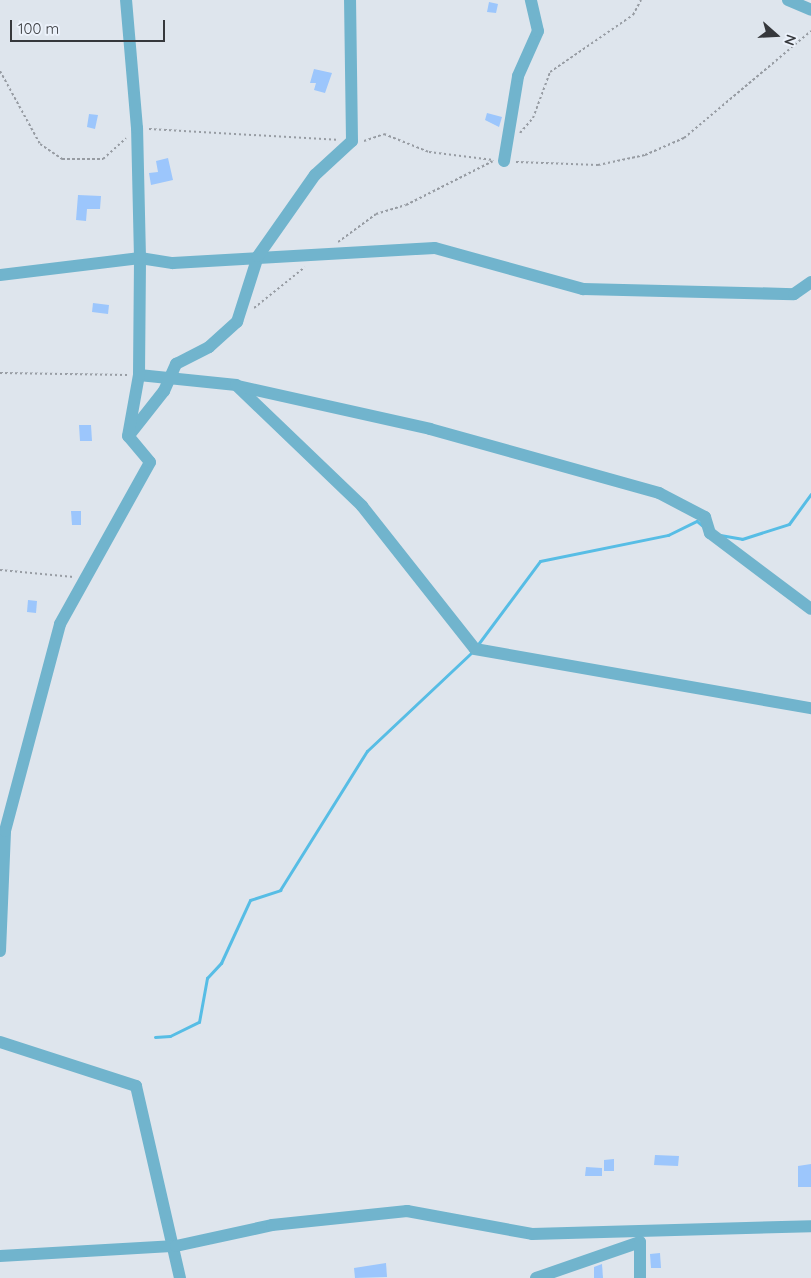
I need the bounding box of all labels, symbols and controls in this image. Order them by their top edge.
scale bar [12,10,168,42]
north arrow [751,10,801,60]
text: 100 m [18,19,59,38]
text: N [780,32,800,48]

